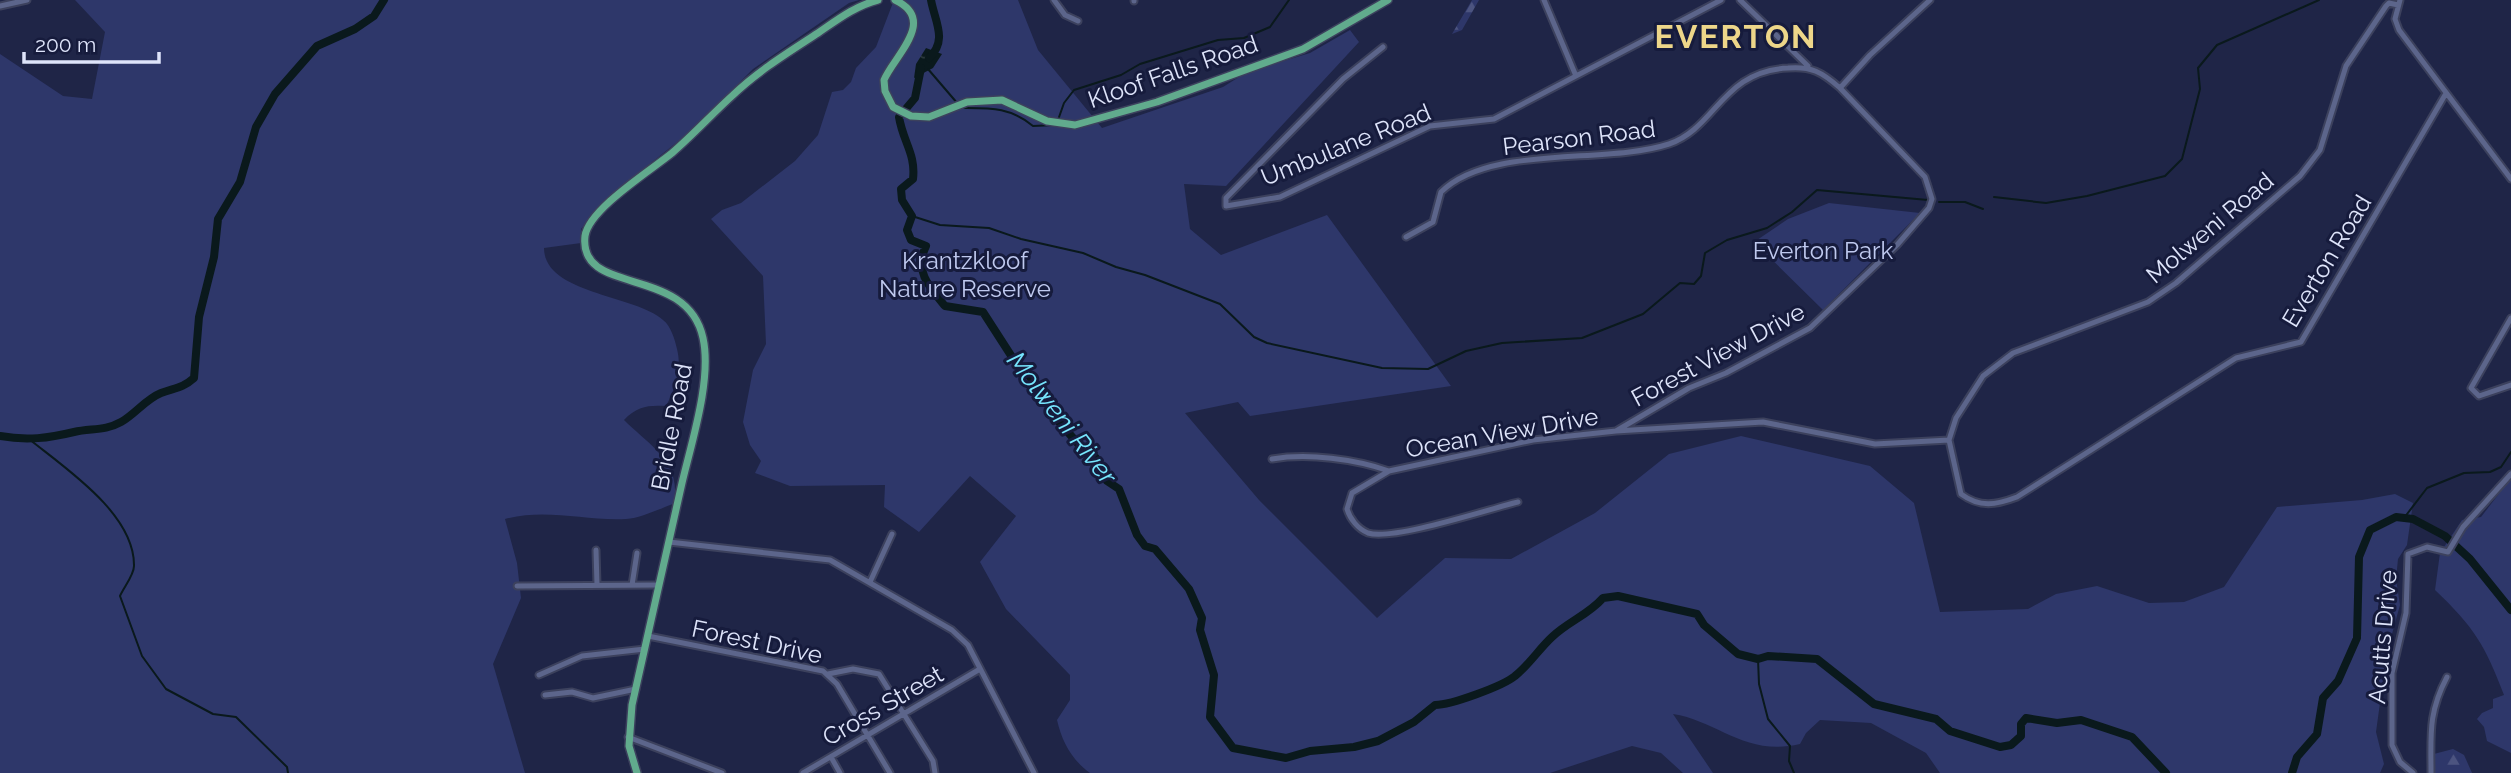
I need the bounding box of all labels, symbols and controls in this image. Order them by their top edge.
district label: EVERTON [1654,18,1818,55]
scale bar [24,21,159,65]
street label: Kloof Falls Road [1084,29,1262,114]
text: 200 m [35,32,96,57]
street label: Umbulane Road [1257,97,1435,192]
street label: Pearson Road [1501,114,1657,161]
street label: Molweni Road [2140,166,2279,289]
street label: Everton Road [2276,189,2377,332]
park label: Everton Park [1753,236,1893,265]
park label: Krantzkloof Nature Reserve [879,246,1051,303]
street label: Forest View Drive [1626,297,1809,412]
water label: Molweni River [1001,346,1124,491]
street label: Bridle Road [645,361,698,493]
street label: Ocean View Drive [1403,401,1600,464]
street label: Acutts Drive [2362,569,2403,705]
street label: Forest Drive [689,614,825,669]
street label: Cross Street [817,659,948,752]

